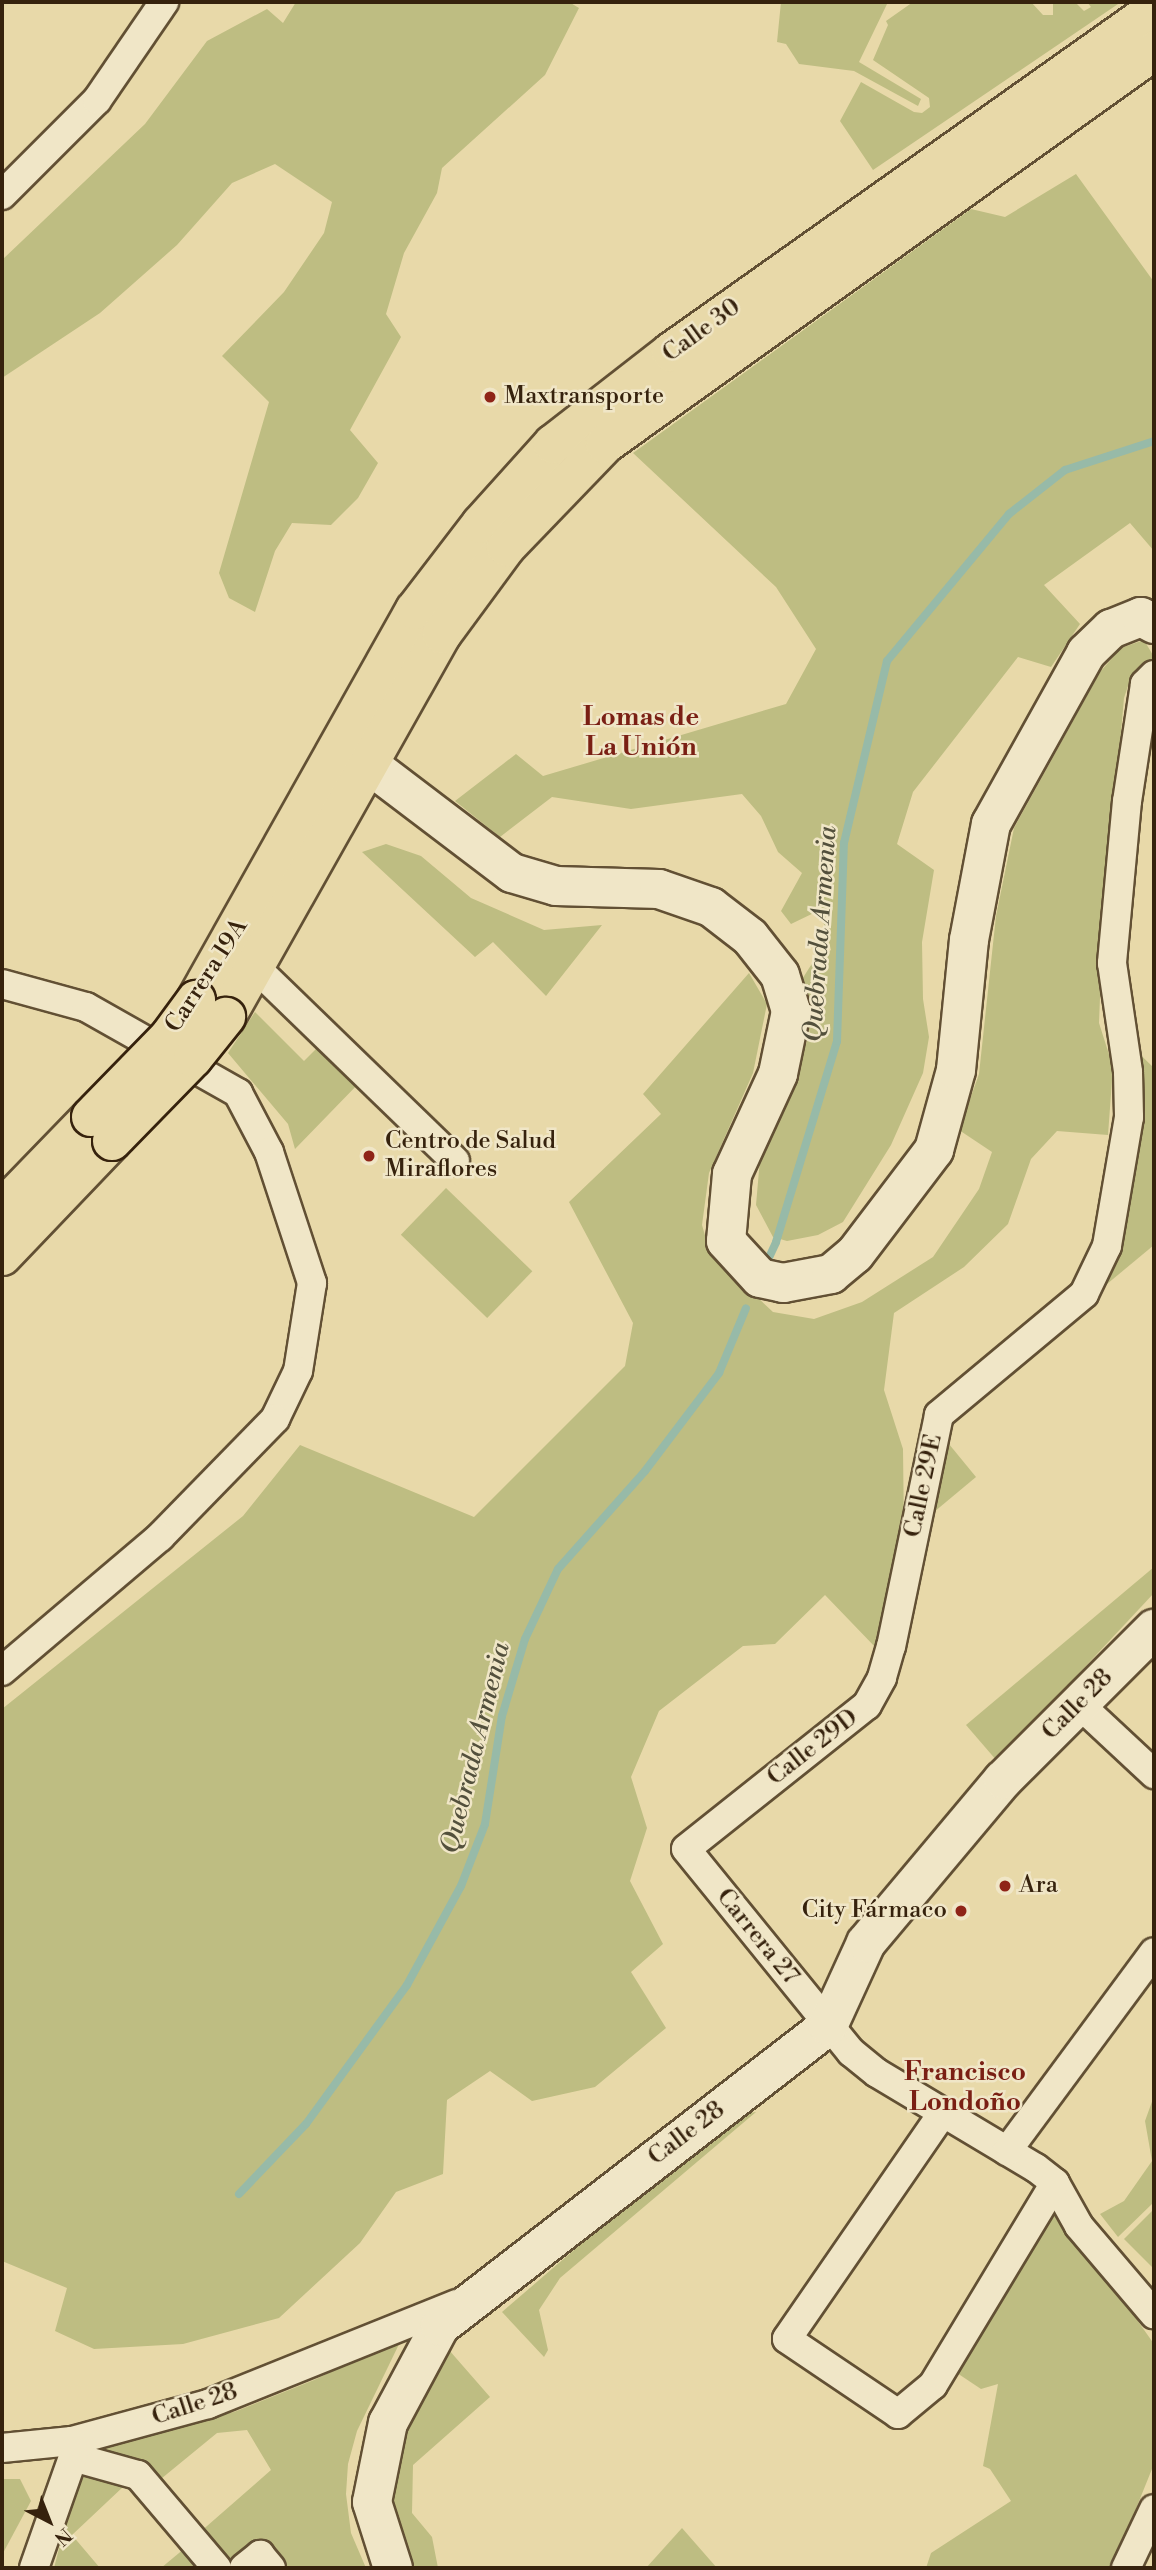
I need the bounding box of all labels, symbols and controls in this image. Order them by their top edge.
street label: Calle 30 [658,293,746,369]
place label: Maxtransporte [504,383,664,411]
marker: Maxtransporte [482,389,498,405]
district label: Lomas de La Unión [583,702,699,764]
water label: Quebrada Armenia [798,825,844,1043]
street label: Carrera 19A [160,914,254,1038]
place label: Centro de Salud Miraflores [385,1128,556,1184]
marker: Centro de Salud Miraflores [359,1146,379,1166]
street label: Calle 29E [899,1432,949,1540]
water label: Quebrada Armenia [435,1639,517,1857]
street label: Calle 28 [1037,1664,1119,1746]
street label: Calle 29D [762,1704,864,1792]
place label: Ara [1019,1872,1058,1900]
marker: Ara [997,1878,1013,1894]
street label: Carrera 27 [710,1883,804,1991]
place label: City Fármaco [802,1897,947,1925]
marker: City Fármaco [953,1903,969,1919]
district label: Francisco Londoño [904,2057,1026,2118]
street label: Calle 28 [643,2096,731,2172]
street label: Calle 28 [149,2378,241,2432]
north arrow [14,2486,84,2556]
text: N [49,2523,77,2551]

